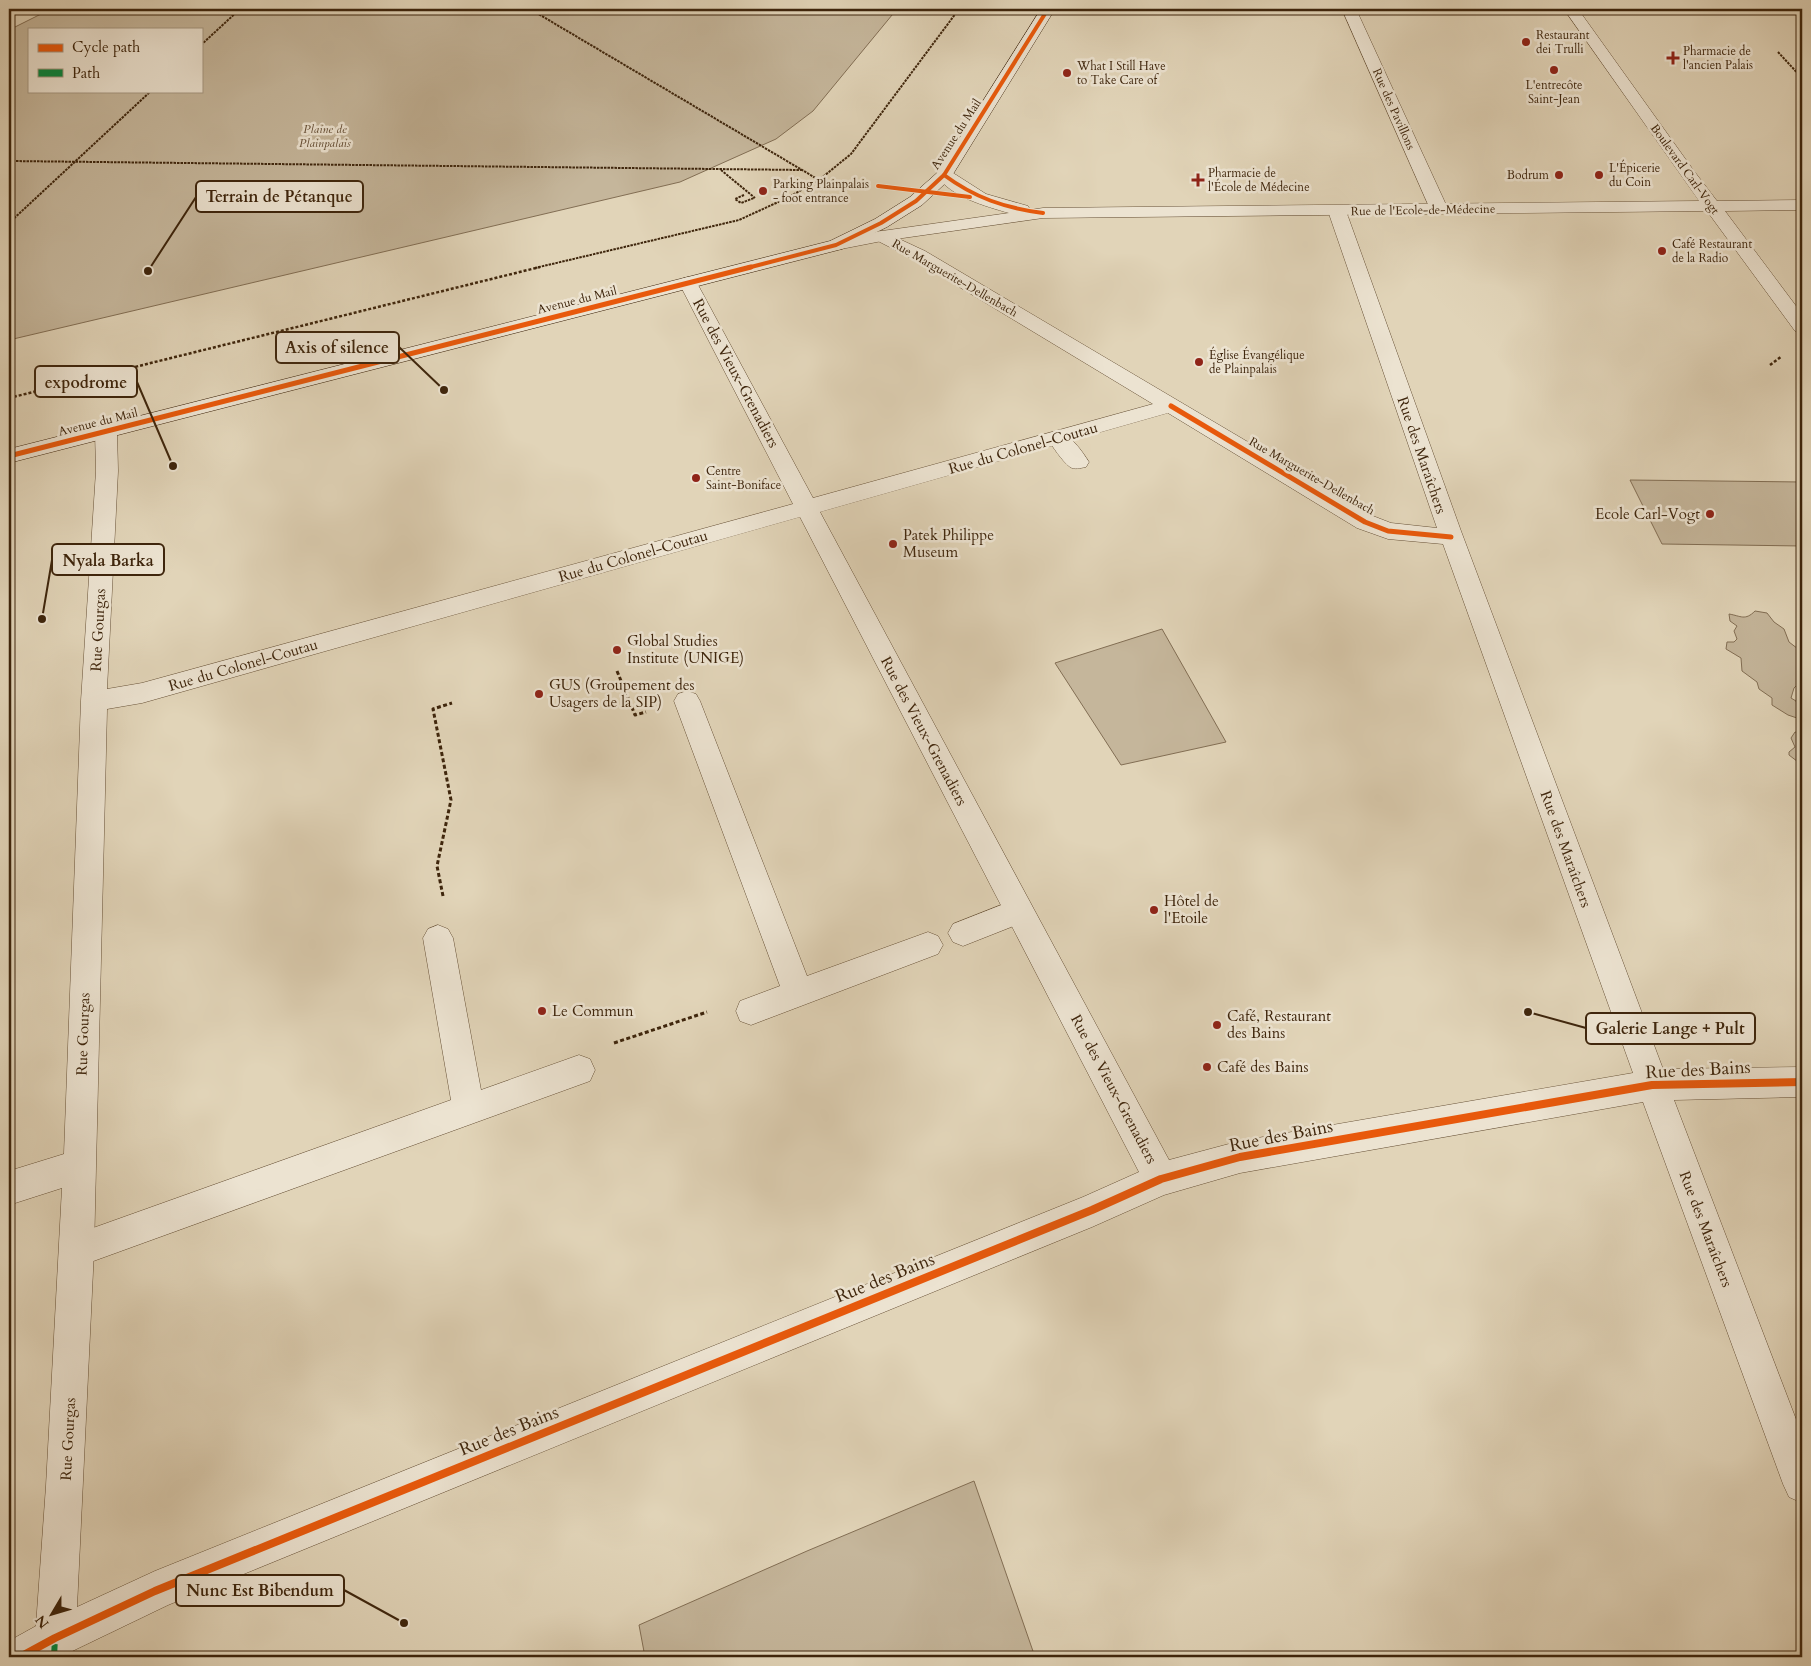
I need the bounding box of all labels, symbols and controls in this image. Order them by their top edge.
place label: Restaurant dei Trulli [1536,27,1590,57]
legend [28,28,202,92]
marker: Restaurant dei Trulli [1520,36,1532,48]
text: Cycle path [72,37,141,57]
place label: Pharmacie de l'ancien Palais [1683,43,1753,73]
marker: Pharmacie de l'ancien Palais [1667,52,1679,64]
place label: What I Still Have to Take Care of [1076,58,1166,88]
text: Path [72,63,101,83]
marker: L'entrecôte Saint-Jean [1548,64,1560,76]
street label: Rue des Pavillons [1369,66,1419,152]
marker: What I Still Have to Take Care of [1061,67,1073,79]
place label: L'entrecôte Saint-Jean [1525,77,1583,107]
street label: Avenue du Mail [927,96,985,172]
park label: Plaine de Plainpalais [299,121,351,151]
street label: Boulevard Carl-Vogt [1647,121,1723,218]
place label: L'Épicerie du Coin [1609,159,1660,190]
place label: Pharmacie de l'École de Médecine [1208,165,1310,195]
place label: Bodrum [1507,167,1550,183]
marker: Bodrum [1553,169,1565,181]
marker: L'Épicerie du Coin [1593,169,1605,181]
marker: Pharmacie de l'École de Médecine [1192,174,1204,186]
place label: Parking Plainpalais - foot entrance [773,176,869,206]
callout: Terrain de Pétanque [196,181,363,212]
marker: Parking Plainpalais - foot entrance [757,185,769,197]
text: Terrain de Pétanque [205,186,353,208]
street label: Rue de l'Ecole-de-Médecine [1351,201,1495,219]
street label: Rue Marguerite-Dellenbach [889,235,1021,321]
place label: Café Restaurant de la Radio [1672,236,1752,266]
marker: Café Restaurant de la Radio [1656,245,1668,257]
street label: Avenue du Mail [536,282,618,318]
street label: Rue des Vieux-Grenadiers [688,295,784,451]
callout: Axis of silence [276,332,399,363]
text: Axis of silence [285,337,389,359]
place label: Église Évangélique de Plainpalais [1209,346,1305,377]
marker: Église Évangélique de Plainpalais [1193,356,1205,368]
callout: expodrome [35,366,137,397]
text: expodrome [45,372,127,394]
street label: Rue des Maraîchers [1393,394,1451,516]
street label: Avenue du Mail [57,404,139,440]
street label: Rue du Colonel-Coutau [946,417,1100,479]
street label: Rue Marguerite-Dellenbach [1246,433,1378,519]
place label: Centre Saint-Boniface [706,463,781,493]
marker: Centre Saint-Boniface [690,472,702,484]
place label: Ecole Carl-Vogt [1595,504,1700,524]
marker: Ecole Carl-Vogt [1704,508,1716,520]
street label: Rue du Colonel-Coutau [556,525,710,587]
place label: Patek Philippe Museum [903,525,994,562]
marker: Patek Philippe Museum [887,538,899,550]
callout: Nyala Barka [52,544,164,575]
text: Nyala Barka [62,550,154,572]
street label: Rue Gourgas [86,588,110,672]
place label: Global Studies Institute (UNIGE) [627,631,744,668]
street label: Rue du Colonel-Coutau [166,634,320,696]
marker: Global Studies Institute (UNIGE) [611,644,623,656]
street label: Rue des Vieux-Grenadiers [876,653,972,809]
place label: GUS (Groupement des Usagers de la SIP) [549,675,695,712]
marker: GUS (Groupement des Usagers de la SIP) [533,688,545,700]
street label: Rue des Maraîchers [1536,788,1596,910]
place label: Hôtel de l'Etoile [1164,891,1219,928]
marker: Hôtel de l'Etoile [1148,904,1160,916]
street label: Rue Gourgas [72,992,94,1076]
place label: Le Commun [552,1001,634,1021]
marker: Le Commun [536,1005,548,1017]
place label: Café, Restaurant des Bains [1227,1006,1331,1043]
street label: Rue des Vieux-Grenadiers [1066,1011,1162,1167]
callout: Galerie Lange + Pult [1586,1013,1755,1044]
text: Galerie Lange + Pult [1595,1018,1745,1040]
marker: Café, Restaurant des Bains [1211,1019,1223,1031]
street label: Rue des Bains [1645,1055,1751,1085]
place label: Café des Bains [1217,1057,1309,1077]
marker: Café des Bains [1201,1061,1213,1073]
street label: Rue des Bains [1227,1114,1335,1158]
street label: Rue des Maraîchers [1675,1168,1737,1290]
street label: Rue des Bains [832,1247,938,1309]
street label: Rue Gourgas [56,1397,80,1481]
street label: Rue des Bains [456,1400,562,1462]
callout: Nunc Est Bibendum [176,1575,344,1606]
text: Nunc Est Bibendum [186,1580,334,1602]
north arrow [28,1588,78,1638]
text: N [31,1611,53,1632]

